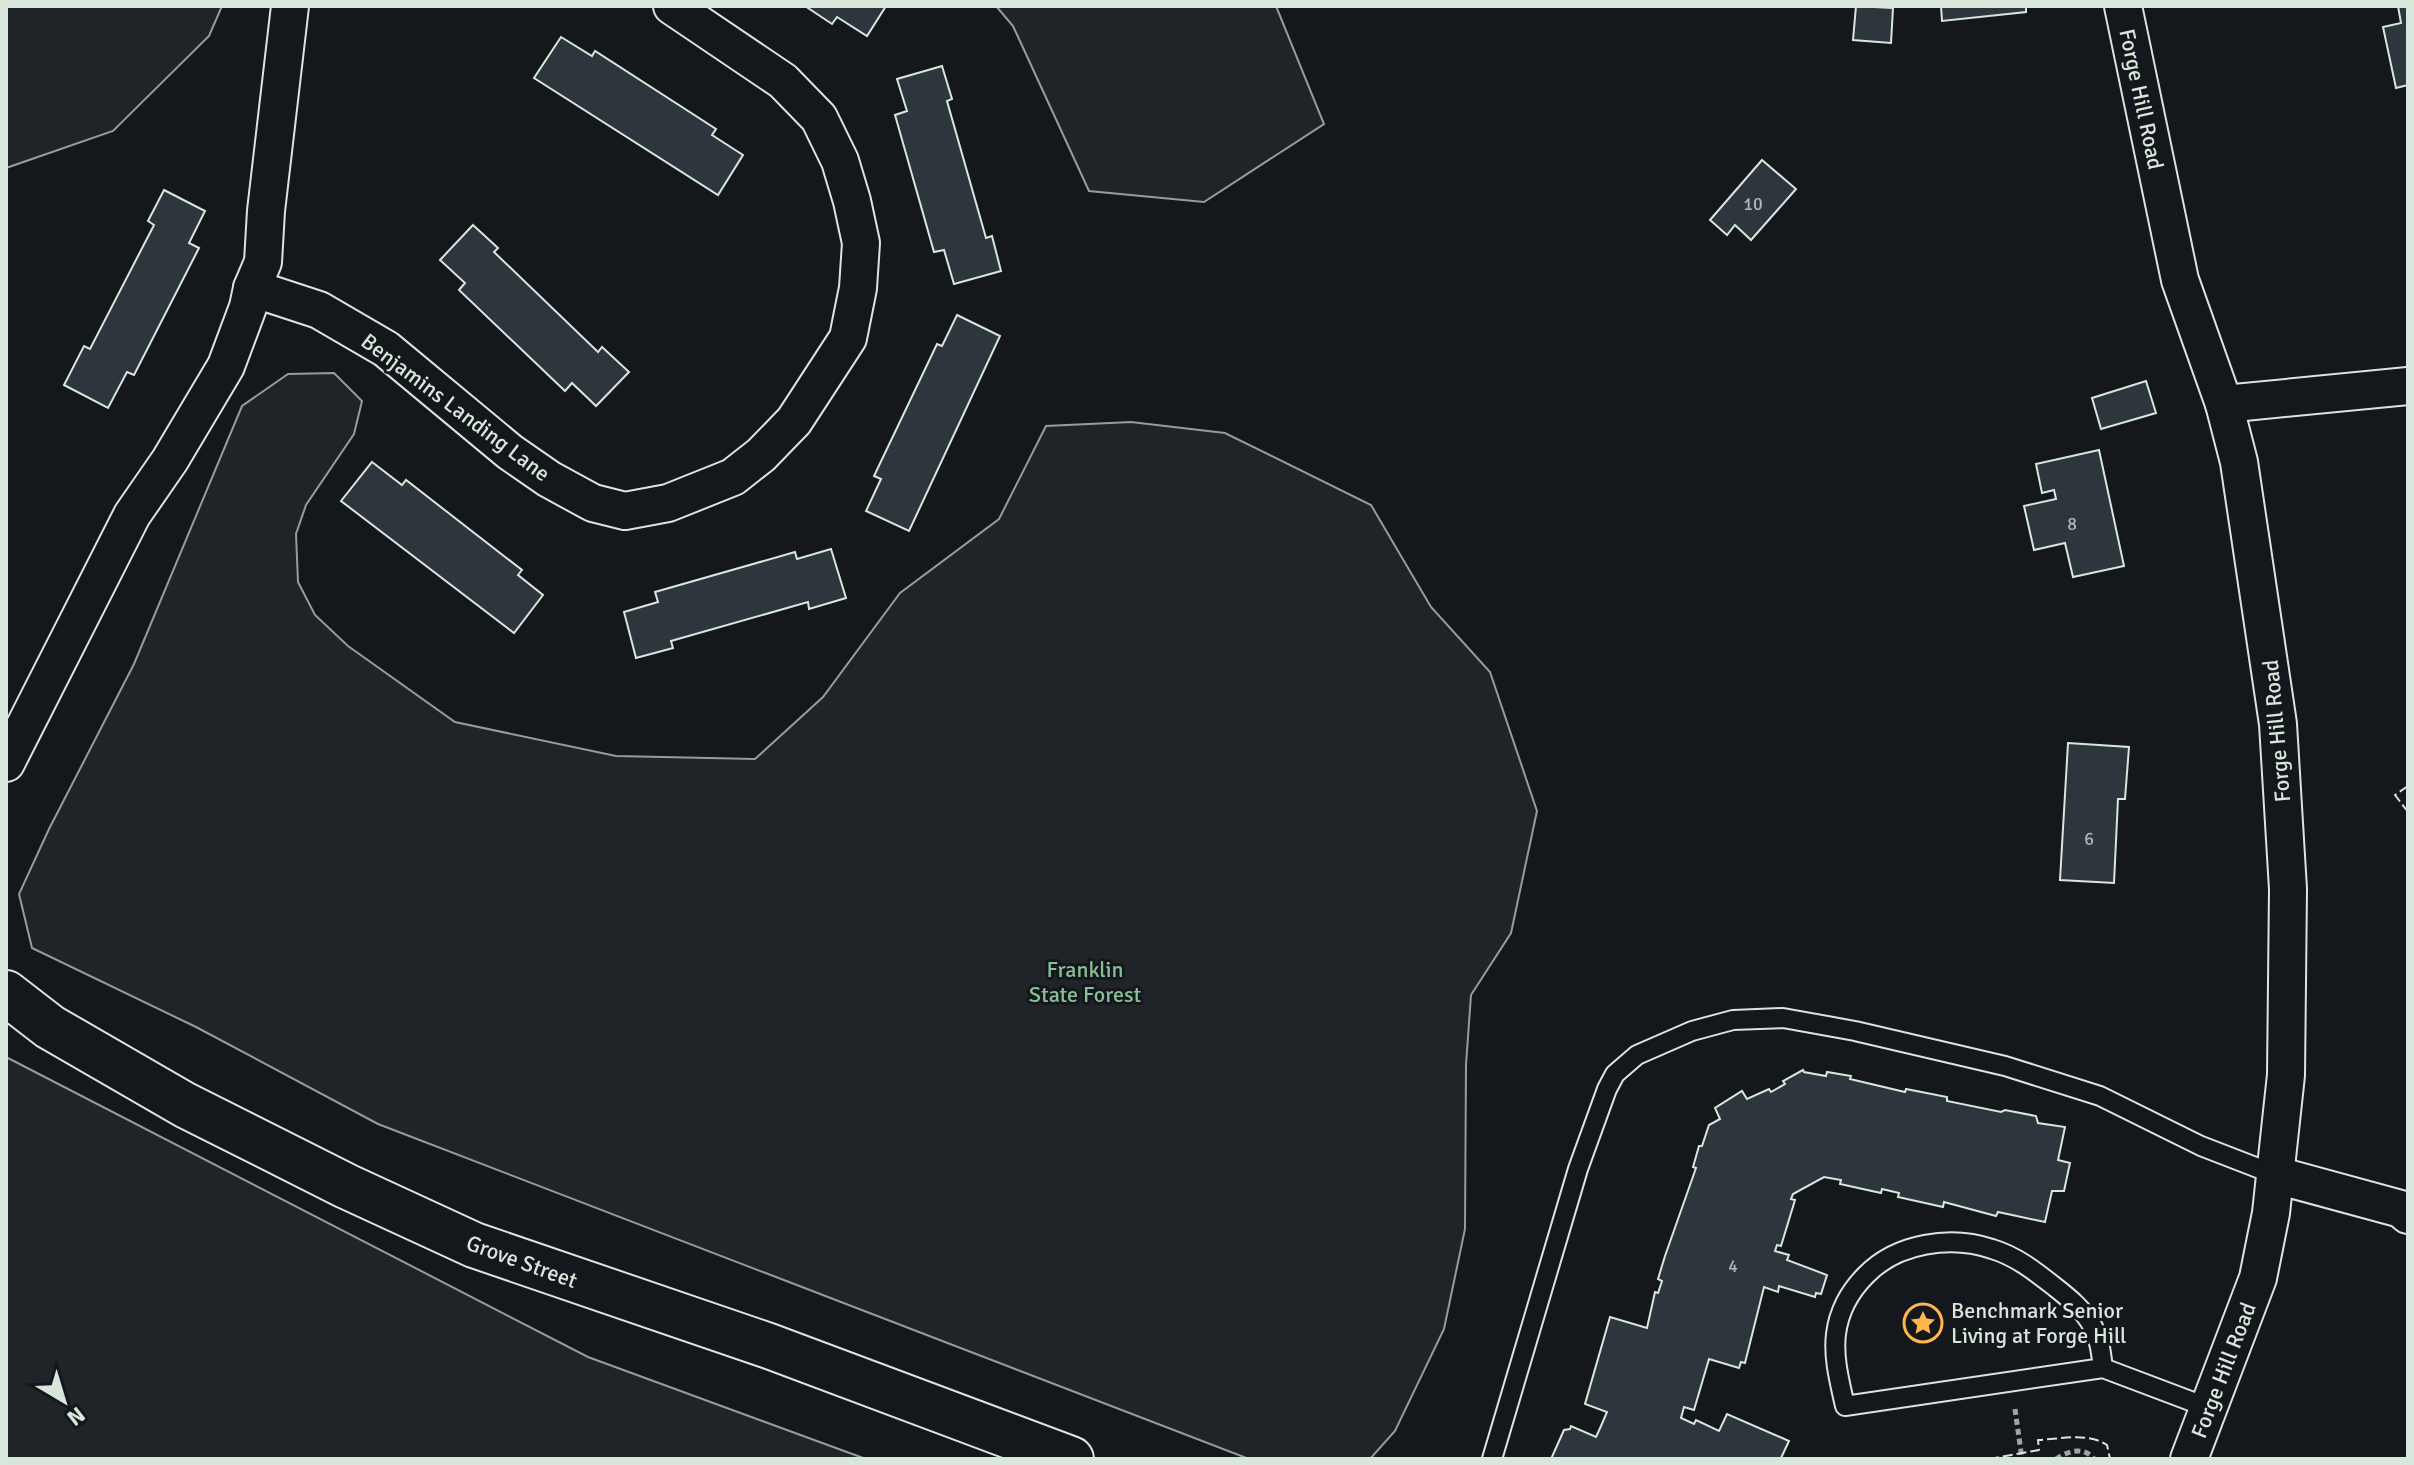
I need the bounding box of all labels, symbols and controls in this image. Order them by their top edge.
street label: Forge Hill Road [2113,26,2170,172]
house number: 10 [1743,193,1763,215]
street label: Benjamins Landing Lane [356,328,555,487]
house number: 8 [2067,513,2077,535]
street label: Forge Hill Road [2257,659,2296,803]
house number: 6 [2084,828,2094,850]
park label: Franklin State Forest [1029,956,1142,1008]
street label: Grove Street [463,1229,581,1294]
house number: 4 [1728,1255,1738,1277]
place label: Benchmark Senior Living at Forge Hill [1951,1297,2127,1349]
street label: Forge Hill Road [2185,1299,2262,1442]
place icon: Benchmark Senior Living at Forge Hill [1902,1302,1944,1344]
north arrow [24,1361,104,1441]
text: N [62,1401,90,1432]

